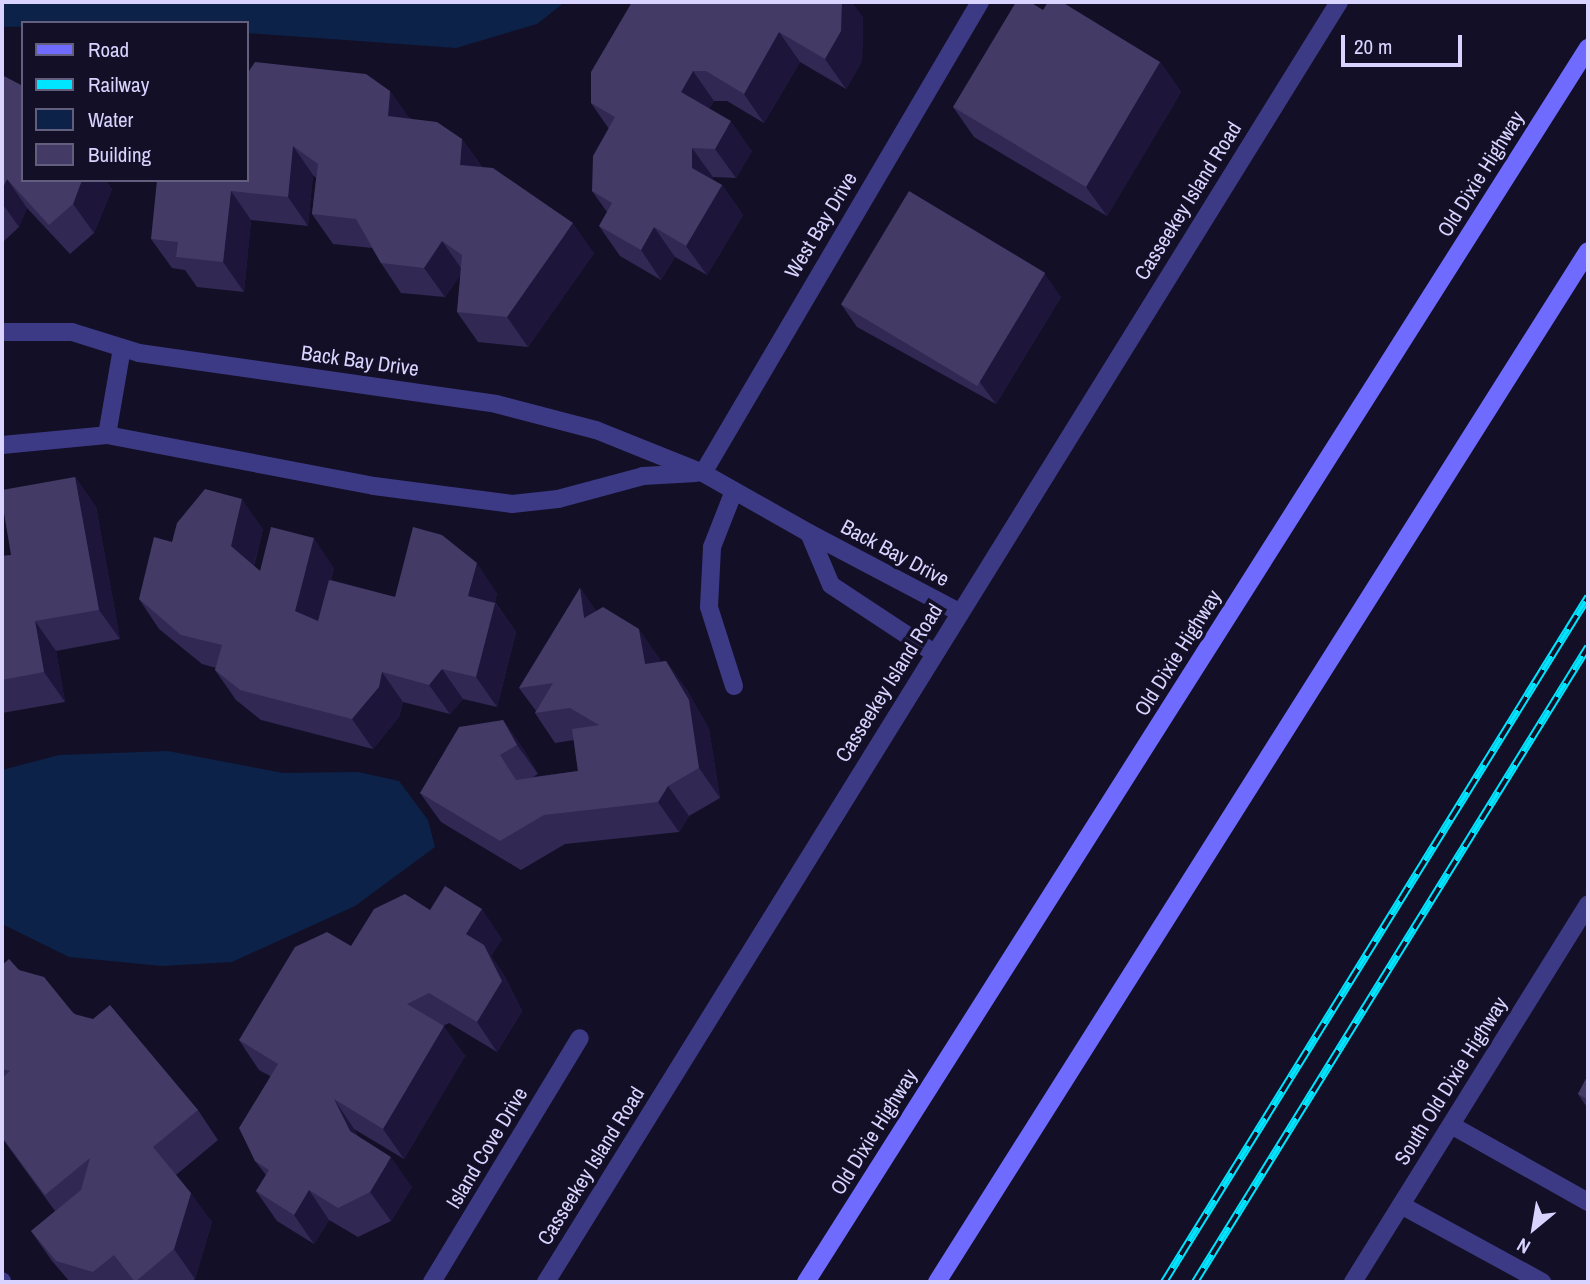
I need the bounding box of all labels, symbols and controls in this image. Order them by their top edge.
legend [21,21,248,182]
scale bar [1345,21,1466,65]
text: 20 m [1354,32,1392,61]
text: Road [88,35,129,64]
text: Railway [88,70,149,99]
text: Water [88,105,133,134]
street label: Old Dixie Highway [1432,106,1530,242]
street label: Casseekey Island Road [1129,117,1247,285]
text: Building [88,140,151,169]
street label: West Bay Drive [779,167,863,283]
street label: Back Bay Drive [299,340,421,382]
street label: Back Bay Drive [837,514,953,592]
street label: Old Dixie Highway [1129,585,1227,721]
street label: Casseekey Island Road [830,599,948,767]
street label: South Old Dixie Highway [1389,992,1513,1170]
street label: Old Dixie Highway [825,1064,923,1200]
street label: Casseekey Island Road [532,1082,650,1250]
street label: Island Cove Drive [441,1083,533,1213]
north arrow [1499,1193,1569,1263]
text: N [1512,1232,1535,1260]

